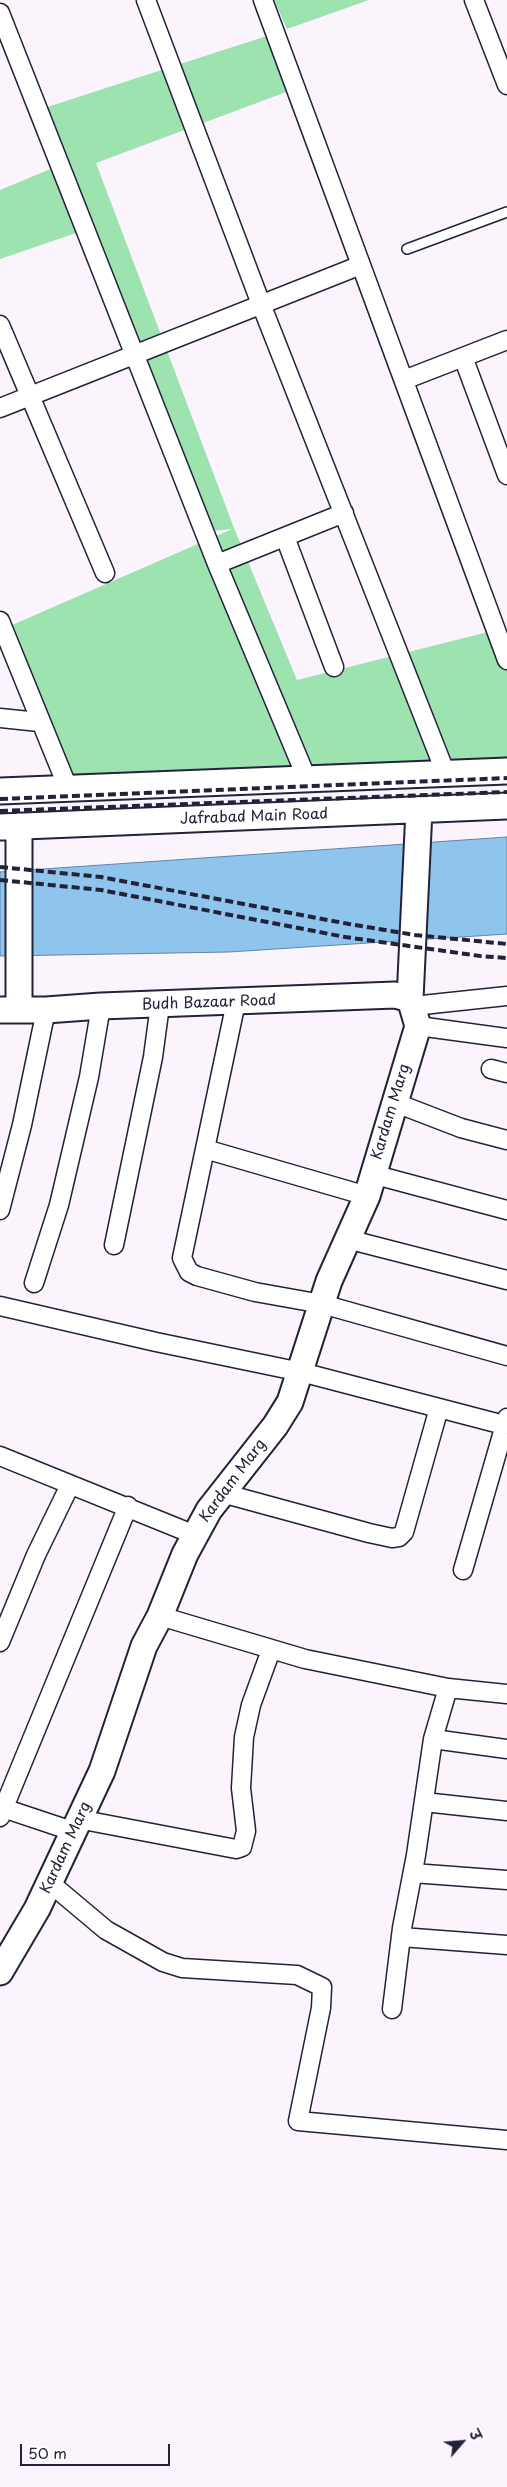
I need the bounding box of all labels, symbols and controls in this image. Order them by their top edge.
street label: Jafrabad Main Road [180,805,328,829]
street label: Budh Bazaar Road [141,992,277,1014]
street label: Kardam Marg [368,1062,414,1162]
street label: Kardam Marg [196,1436,270,1526]
street label: Kardam Marg [37,1799,95,1897]
north arrow [437,2417,487,2467]
text: उ [464,2426,487,2444]
scale bar [22,2434,172,2466]
text: 50 m [28,2441,67,2464]

